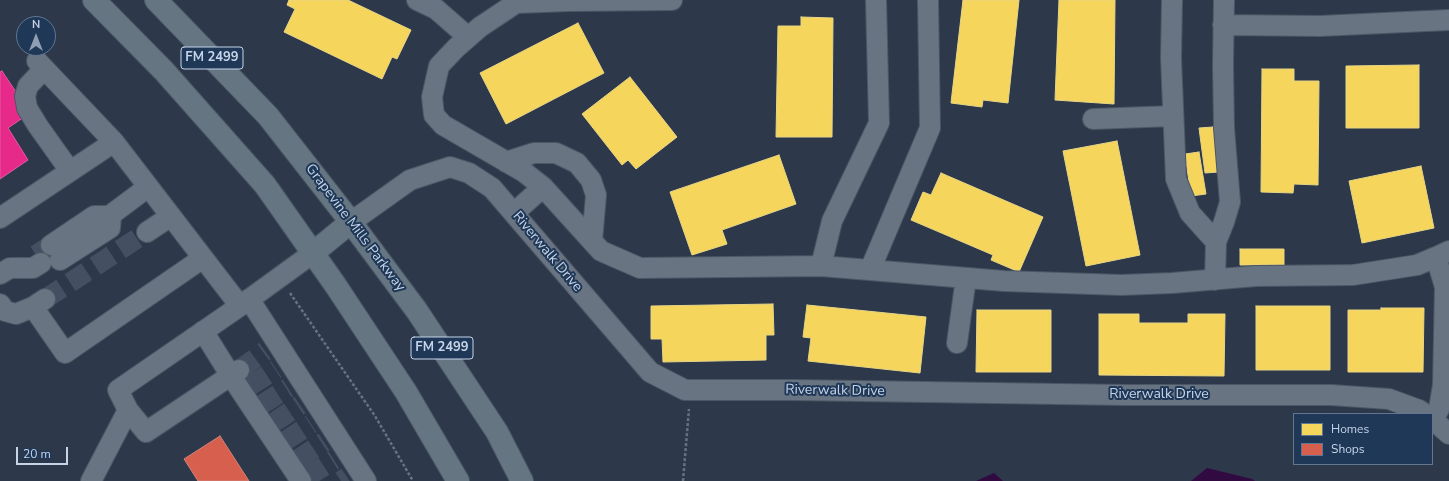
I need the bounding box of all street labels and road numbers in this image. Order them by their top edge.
road number: FM 2499 [181,47,243,69]
street label: Grapevine Mills Parkway [302,161,408,295]
street label: Riverwalk Drive [509,208,585,296]
road number: FM 2499 [411,337,473,359]
street label: Riverwalk Drive [785,382,885,400]
street label: Riverwalk Drive [1109,387,1209,403]

